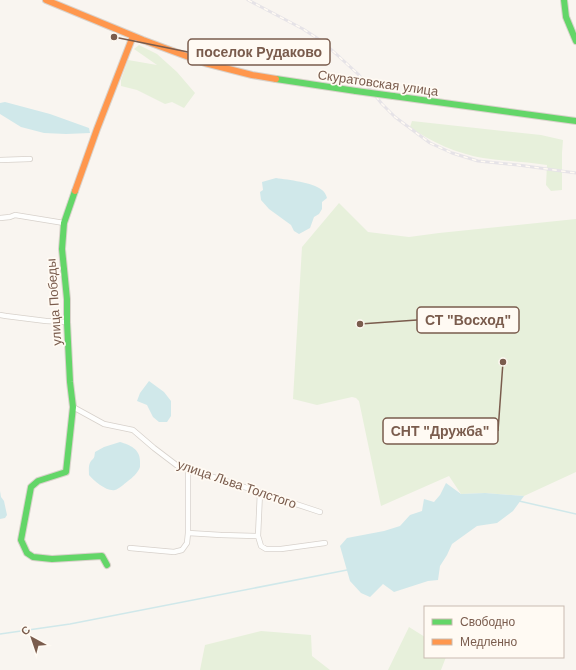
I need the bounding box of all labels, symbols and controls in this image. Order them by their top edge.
callout: поселок Рудаково [188,39,330,65]
text: поселок Рудаково [196,44,322,60]
street label: Скуратовская улица [317,67,440,99]
street label: улица Победы [43,258,65,346]
callout: СТ "Восход" [417,307,519,333]
text: СТ "Восход" [425,312,511,328]
callout: СНТ "Дружба" [383,418,498,444]
text: СНТ "Дружба" [391,423,489,439]
street label: улица Льва Толстого [175,457,299,511]
legend [424,606,564,658]
text: Свободно [460,615,515,629]
north arrow [12,618,52,658]
text: С [19,623,33,637]
text: Медленно [460,635,517,649]

